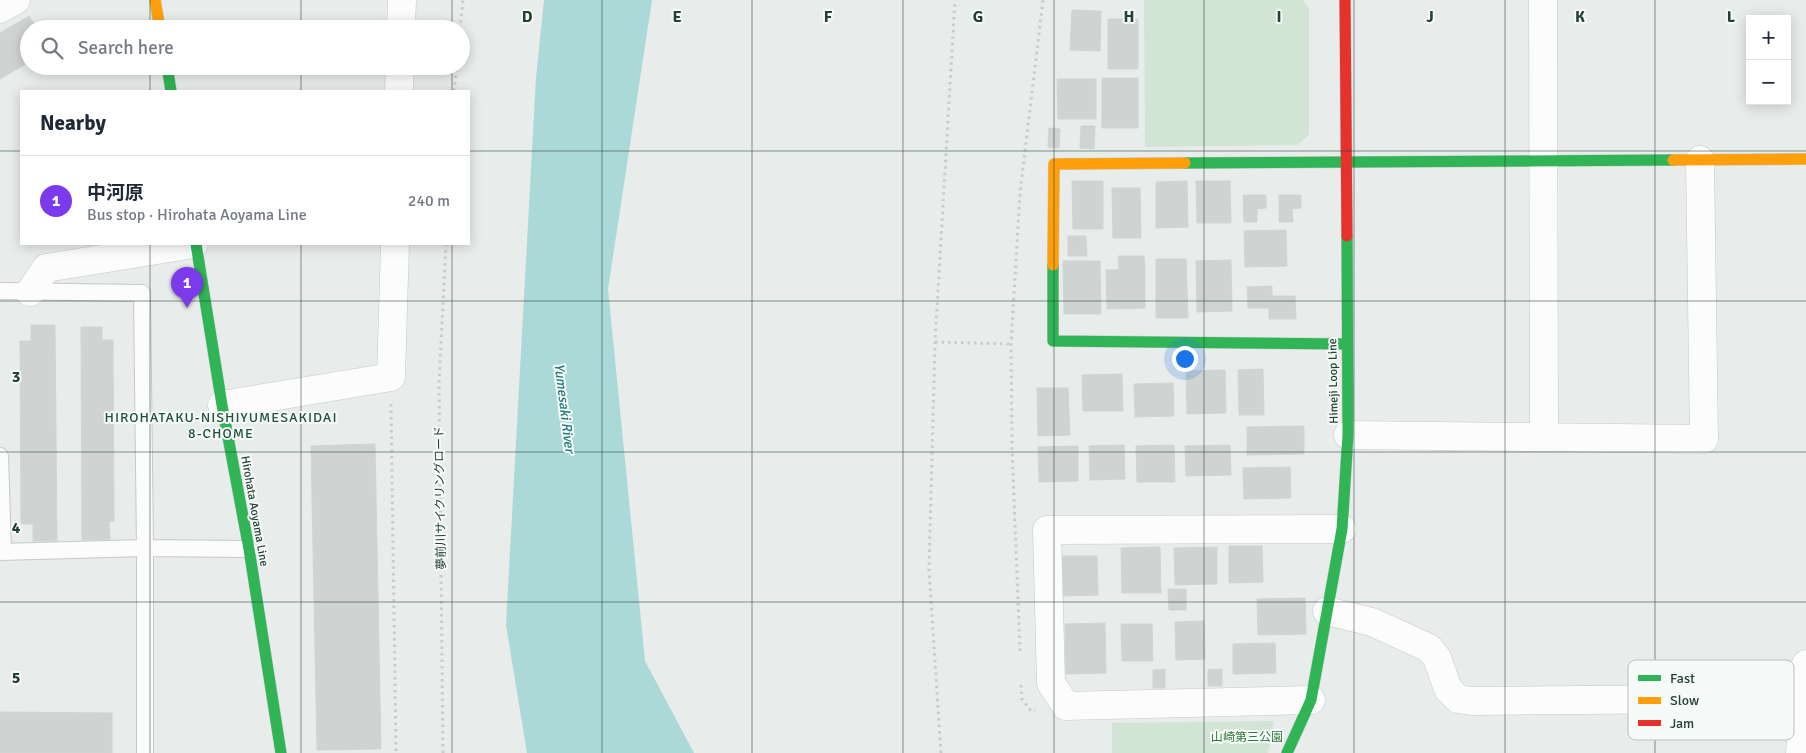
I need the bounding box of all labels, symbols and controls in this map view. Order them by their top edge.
text: D [522,7,533,27]
text: E [672,7,682,27]
text: F [824,7,833,27]
text: G [973,7,983,27]
text: H [1124,7,1134,27]
text: I [1276,7,1282,27]
text: J [1426,7,1434,27]
text: K [1575,7,1585,27]
text: L [1727,7,1736,27]
map controls [1746,15,1791,105]
button: + [1746,15,1791,60]
search box [20,20,470,75]
icon: search [38,34,66,62]
text: Search here [78,36,174,60]
button: − [1746,60,1791,105]
text: Nearby [40,110,106,136]
text: 中河原 [87,181,144,205]
text: 1 [52,191,60,211]
text: 240 m [408,191,450,211]
text: Bus stop · Hirohata Aoyama Line [87,205,307,225]
pin: 1 [171,267,203,308]
street label: Himeji Loop Line [1325,338,1342,424]
your location [1172,346,1198,372]
water label: Yumesaki River [551,362,579,455]
text: 3 [12,367,20,387]
district label: HIROHATAKU-NISHIYUMESAKIDAI 8-CHOME [104,409,338,442]
street label: 夢前川サイクリングロード [432,426,449,570]
street label: Hirohata Aoyama Line [237,455,272,568]
text: 4 [12,518,21,538]
legend [1628,660,1794,740]
text: 5 [12,668,20,688]
text: Fast [1670,670,1695,687]
text: Slow [1670,692,1699,709]
text: Jam [1670,715,1694,732]
park label: 山崎第三公園 [1211,730,1283,745]

